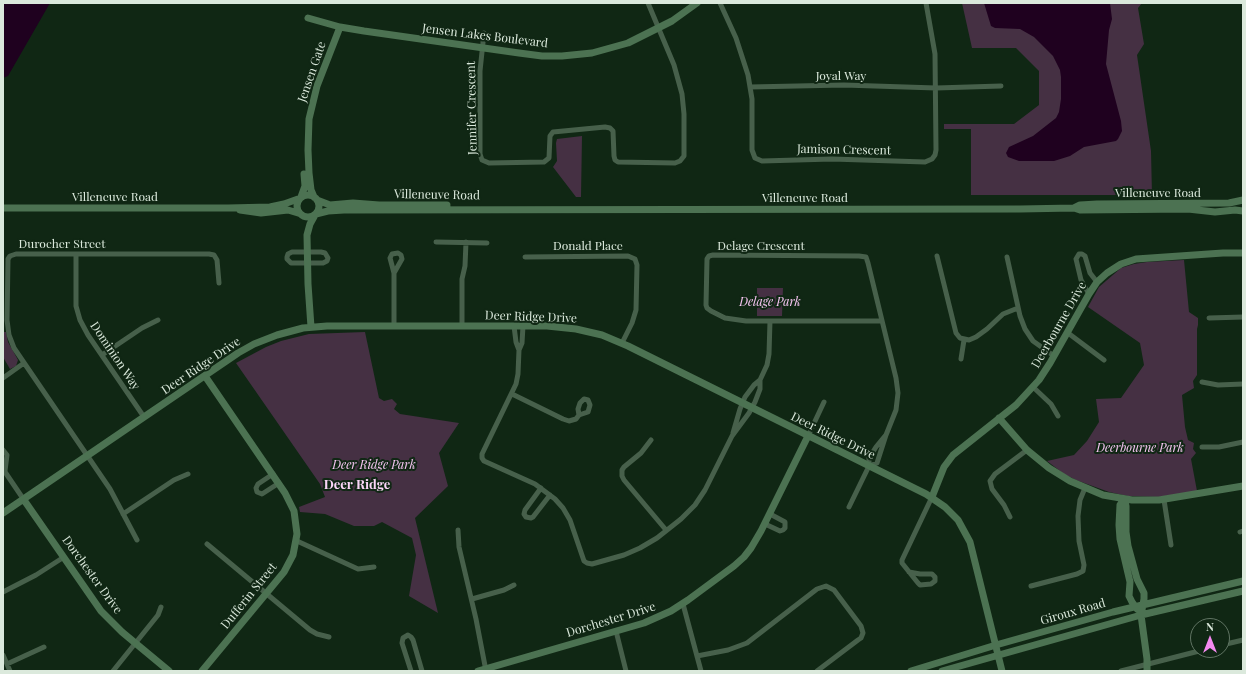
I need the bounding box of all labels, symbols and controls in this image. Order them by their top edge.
street label: Jensen Lakes Boulevard [421,21,549,51]
street label: Jensen Gate [295,40,329,104]
street label: Jennifer Crescent [464,61,480,155]
street label: Joyal Way [816,69,866,83]
street label: Jamison Crescent [797,142,891,158]
street label: Villeneuve Road [1115,186,1201,200]
street label: Villeneuve Road [394,187,480,203]
street label: Villeneuve Road [72,190,158,204]
street label: Villeneuve Road [762,191,848,205]
street label: Durocher Street [19,237,105,251]
street label: Donald Place [553,239,623,253]
street label: Delage Crescent [717,239,805,253]
street label: Deerbourne Drive [1028,279,1090,371]
park label: Delage Park [739,295,801,309]
street label: Deer Ridge Drive [485,308,577,326]
street label: Dominion Way [87,319,143,393]
street label: Deer Ridge Drive [159,334,243,398]
street label: Deer Ridge Drive [788,409,878,463]
park label: Deerbourne Park [1096,441,1184,455]
park label: Deer Ridge Park [332,458,416,472]
district label: Deer Ridge [324,477,390,493]
street label: Dorchester Drive [59,533,125,617]
street label: Dufferin Street [218,560,280,632]
street label: Giroux Road [1039,596,1107,628]
street label: Dorchester Drive [565,600,657,640]
north arrow [1190,618,1230,658]
text: N [1206,619,1214,634]

